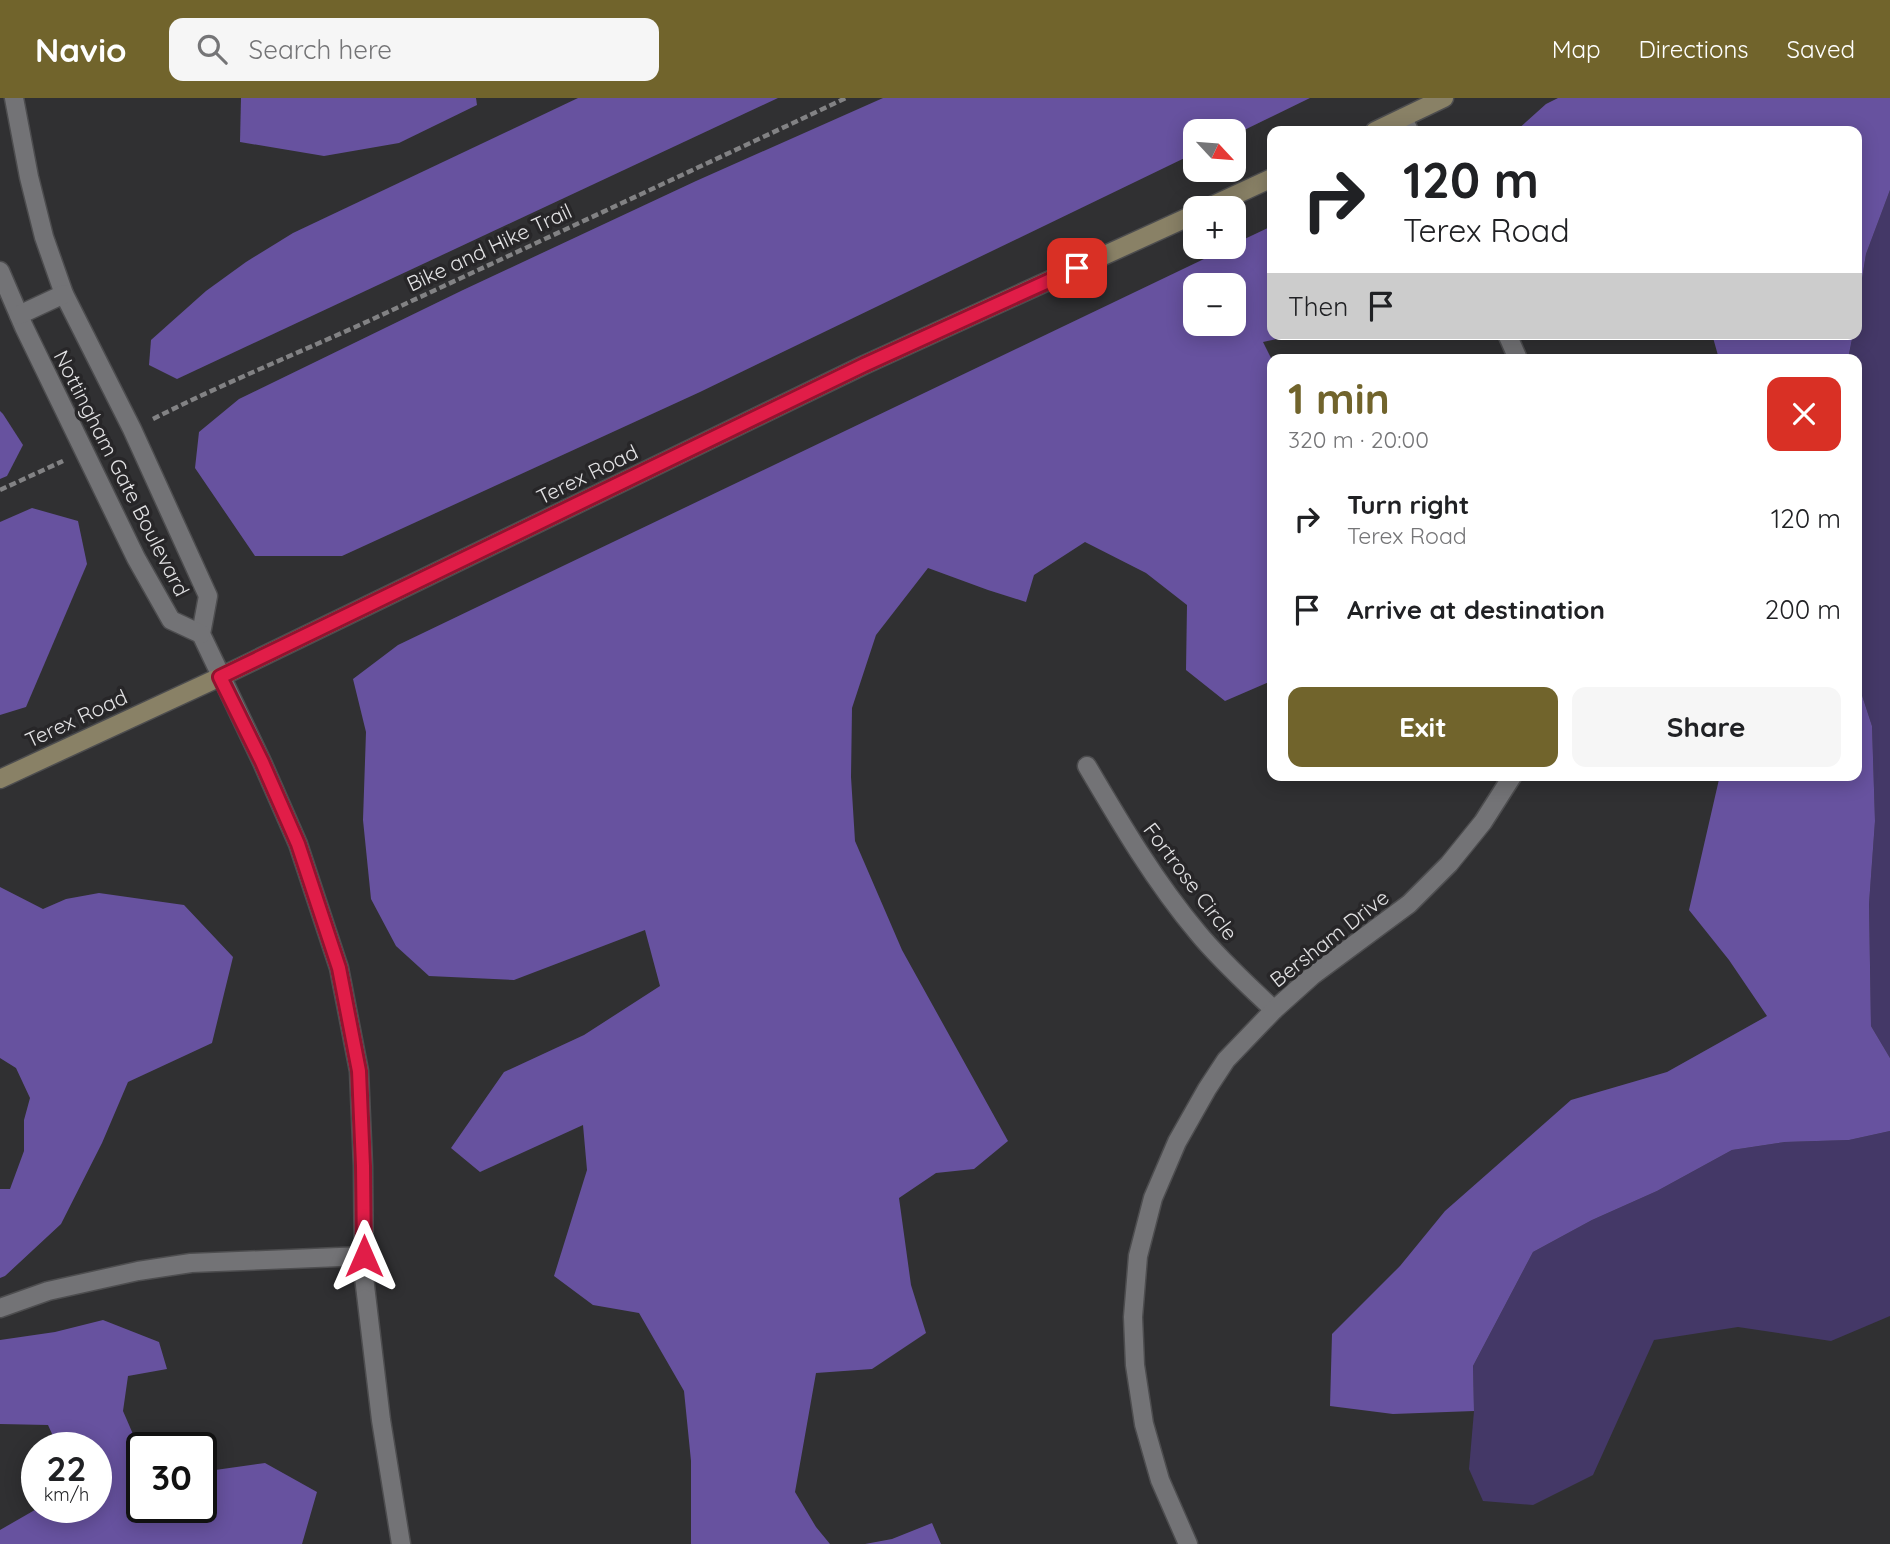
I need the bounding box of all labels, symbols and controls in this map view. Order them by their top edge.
search box [169,18,659,81]
text: Navio [35,29,127,70]
icon: search [193,30,231,68]
text: Search here [249,33,392,66]
text: Map [1552,34,1601,64]
text: Directions [1639,34,1749,64]
text: Saved [1787,34,1855,64]
north arrow [1183,119,1246,182]
map controls [1183,119,1246,336]
text: 120 m [1403,149,1539,210]
icon: right [1288,154,1379,245]
button: + [1183,196,1246,259]
street label: Bike and Hike Trail [402,197,576,297]
text: Terex Road [1403,210,1570,250]
pin [1047,238,1107,298]
icon: arrive [1058,249,1096,287]
button: − [1183,273,1246,336]
icon: arrive [1362,287,1400,325]
text: Then [1288,290,1348,323]
street label: Nottingham Gate Boulevard [49,346,195,600]
text: 1 min [1288,372,1390,425]
button: close [1767,377,1841,451]
text: 320 m · 20:00 [1288,425,1429,454]
street label: Terex Road [532,438,642,510]
text: Turn right [1347,488,1469,521]
icon: right [1288,500,1326,538]
text: 120 m [1771,502,1841,535]
text: Terex Road [1347,521,1467,550]
icon: arrive [1288,591,1326,629]
text: Arrive at destination [1347,593,1605,626]
text: 200 m [1765,593,1841,626]
street label: Terex Road [21,683,131,753]
button: Exit [1288,687,1558,767]
button: Share [1572,687,1841,767]
street label: Fortrose Circle [1138,817,1244,945]
street label: Bersham Drive [1264,884,1394,992]
position arrow [327,1219,401,1293]
speed limit sign: 30 [126,1432,217,1523]
text: 22 [47,1446,86,1490]
text: km/h [44,1483,89,1506]

